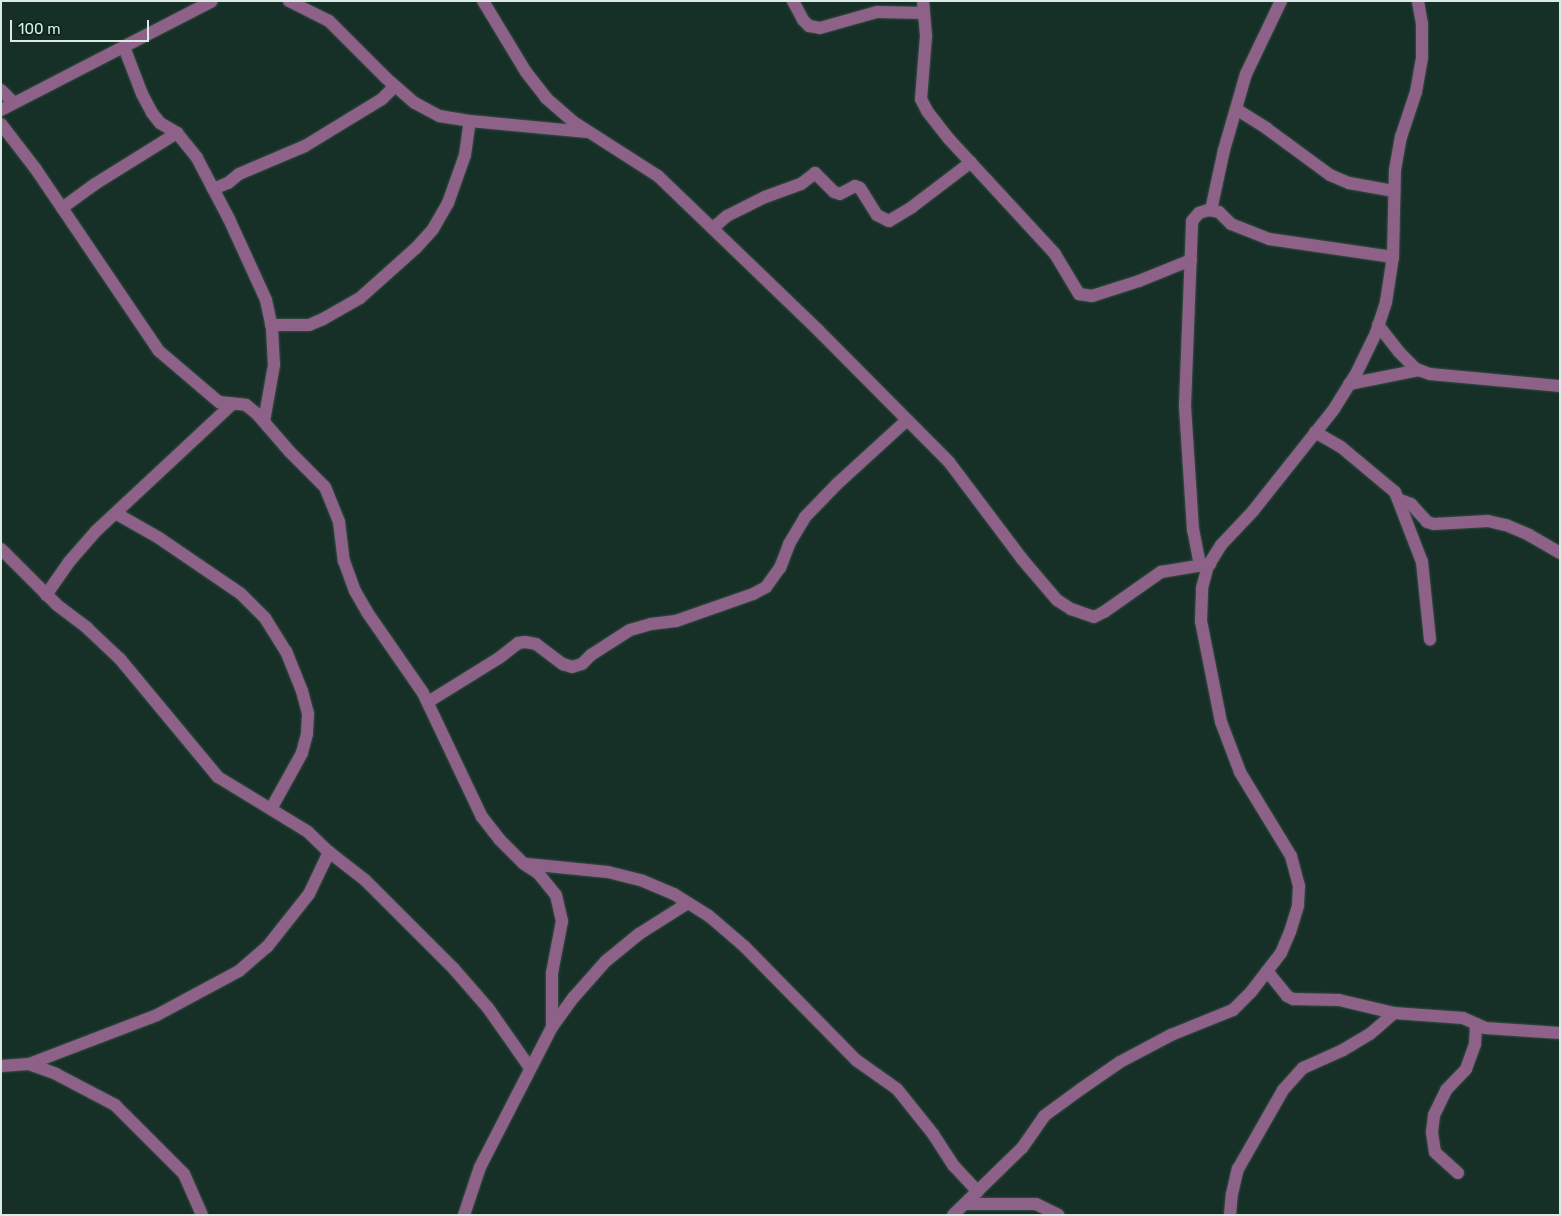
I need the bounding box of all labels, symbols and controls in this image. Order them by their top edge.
scale bar [12,10,151,42]
text: 100 m [18,20,60,38]

